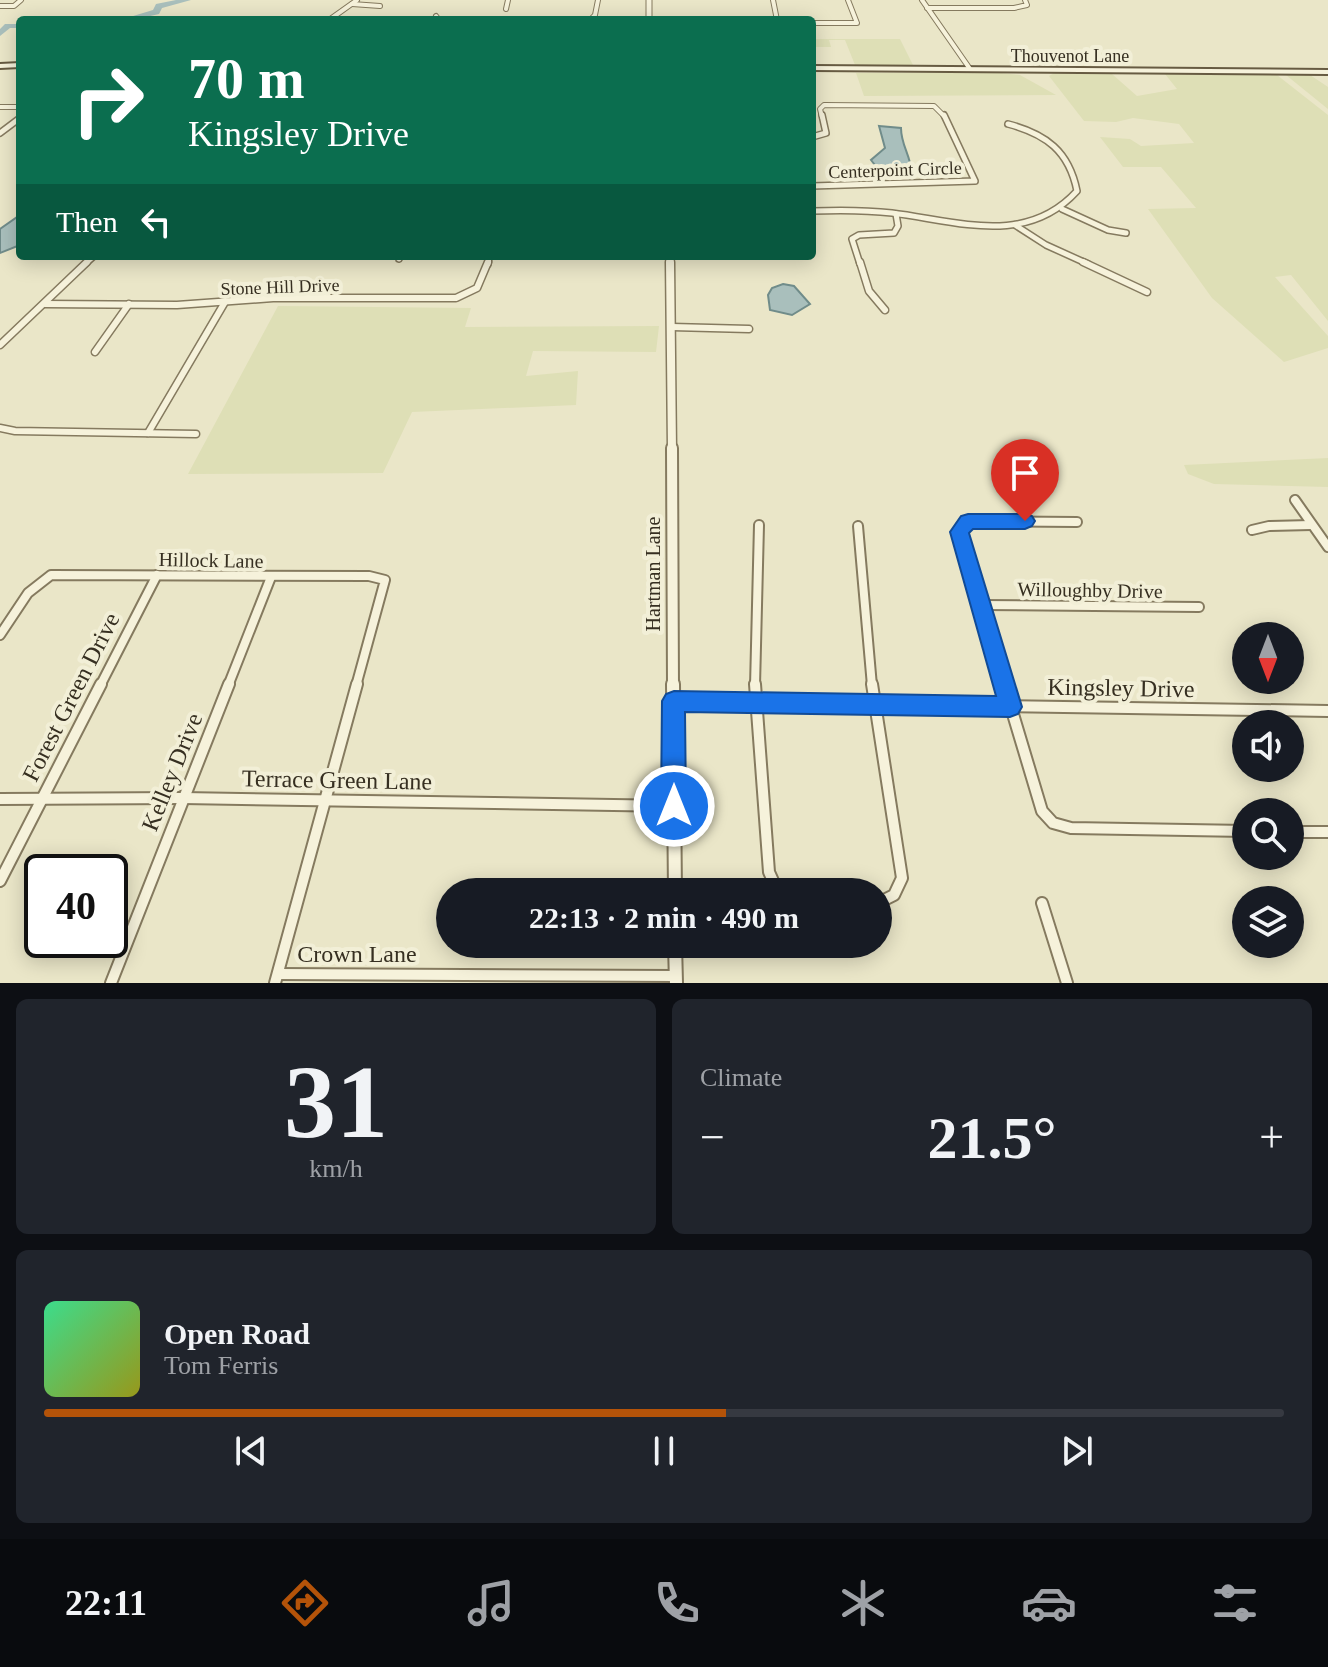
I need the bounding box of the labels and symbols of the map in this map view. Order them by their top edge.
street label: Thouvenot Lane [1011,46,1129,66]
street label: Centerpoint Circle [828,158,962,182]
street label: Stone Hill Drive [220,275,340,299]
pin [991,439,1059,521]
street label: Hartman Lane [642,516,664,631]
street label: Hillock Lane [158,548,264,572]
street label: Willoughby Drive [1017,578,1163,603]
street label: Forest Green Drive [17,609,125,785]
north arrow [1232,622,1304,694]
street label: Kingsley Drive [1047,674,1195,702]
street label: Kelley Drive [137,709,207,835]
position arrow [632,764,716,848]
street label: Terrace Green Lane [242,765,432,795]
speed limit sign: 40 [24,854,128,958]
street label: Crown Lane [297,941,417,967]

